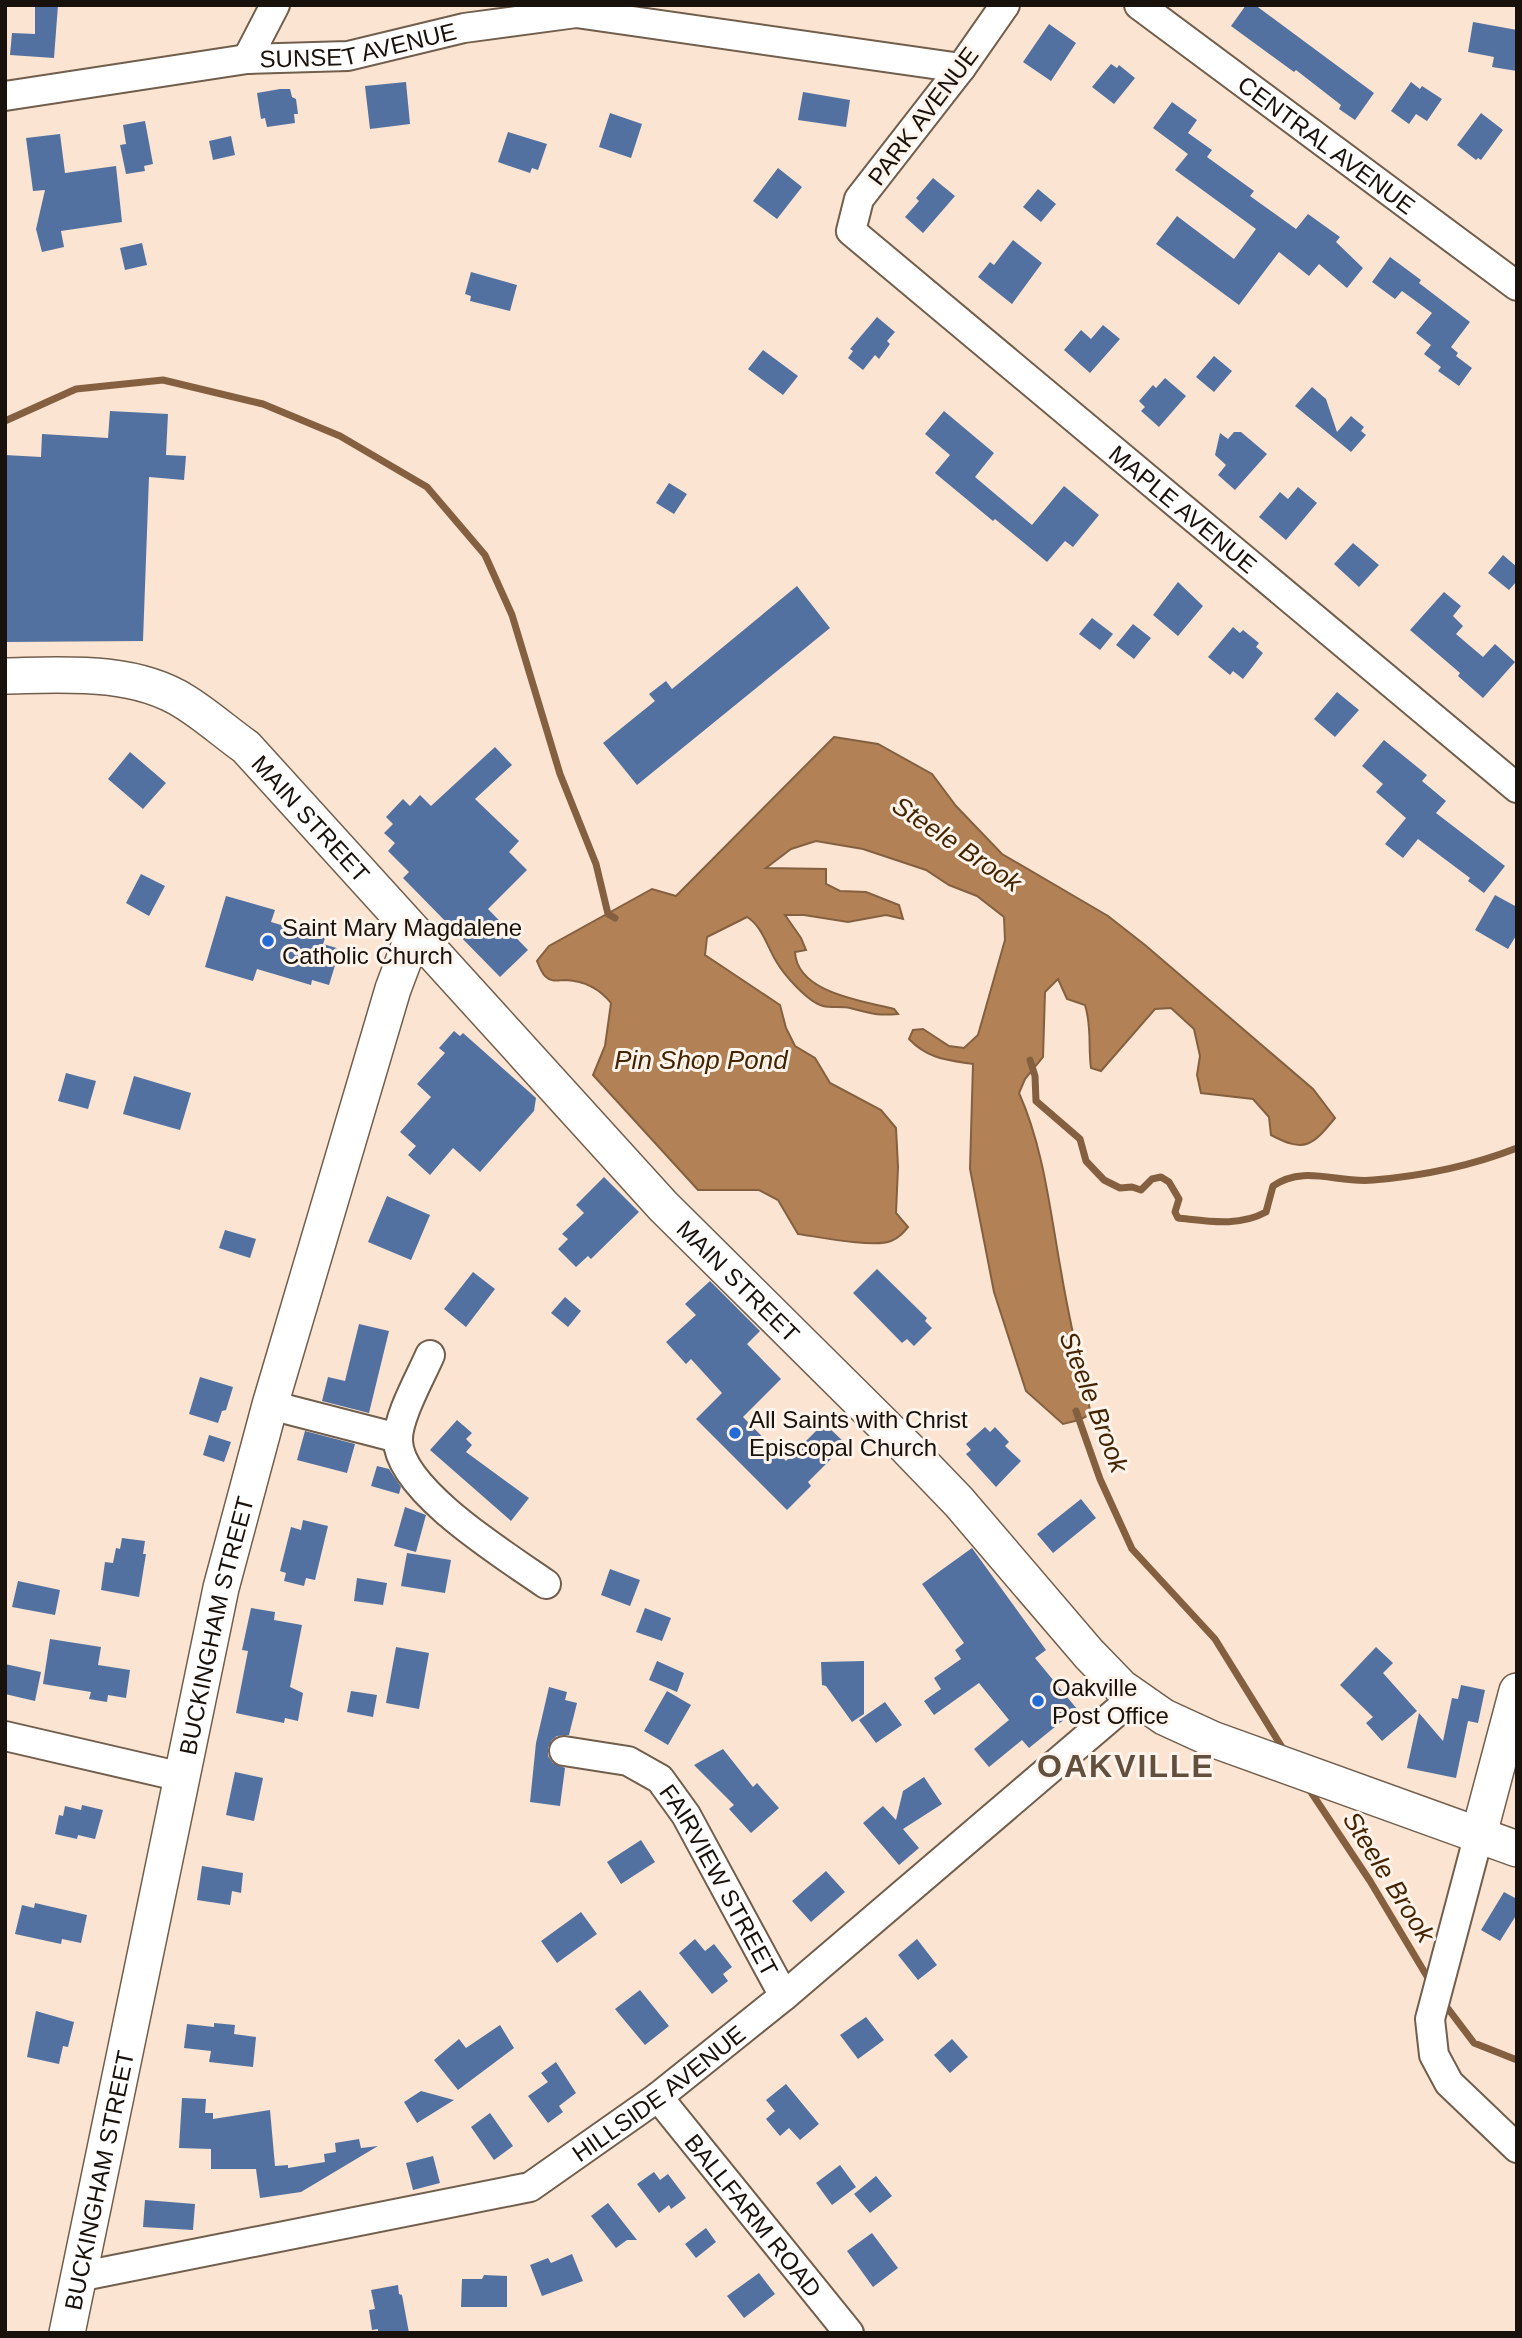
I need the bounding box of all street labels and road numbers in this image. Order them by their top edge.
street label: SUNSET AVENUE [259,17,459,72]
street label: PARK AVENUE [862,42,984,190]
street label: CENTRAL AVENUE [1233,70,1421,219]
street label: MAPLE AVENUE [1104,440,1262,578]
street label: MAIN STREET [247,750,375,888]
street label: MAIN STREET [672,1215,806,1348]
street label: BUCKINGHAM STREET [173,1493,259,1757]
street label: FAIRVIEW STREET [655,1779,784,1981]
street label: HILLSIDE AVENUE [567,2019,750,2167]
street label: BUCKINGHAM STREET [59,2048,139,2312]
street label: BALLFARM ROAD [680,2128,827,2302]

